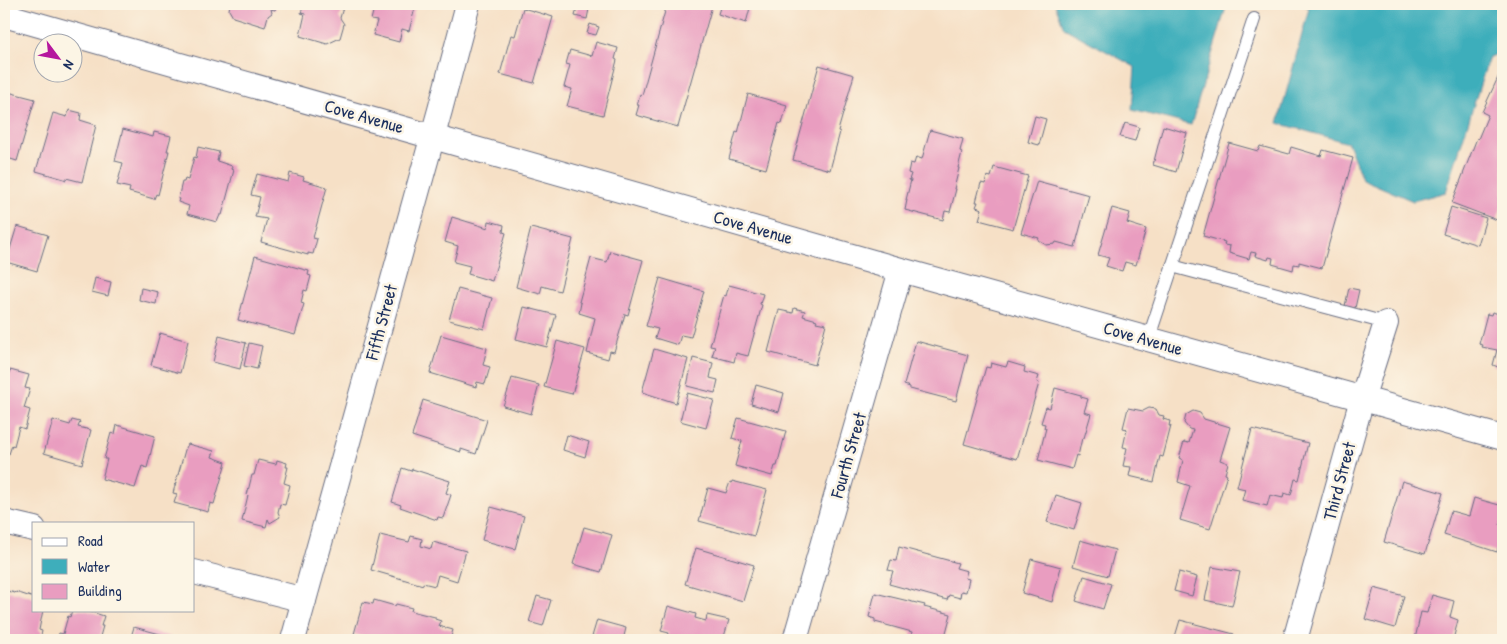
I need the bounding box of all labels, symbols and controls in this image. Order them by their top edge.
north arrow [32,32,82,82]
text: N [59,57,79,74]
street label: Cove Avenue [321,93,407,139]
street label: Cove Avenue [710,204,796,250]
street label: Fifth Street [359,281,403,363]
street label: Cove Avenue [1100,315,1186,361]
street label: Fourth Street [824,409,872,502]
street label: Third Street [1317,438,1362,523]
legend [32,522,195,612]
text: Road [78,530,103,551]
text: Water [78,556,110,577]
text: Building [78,580,122,601]

